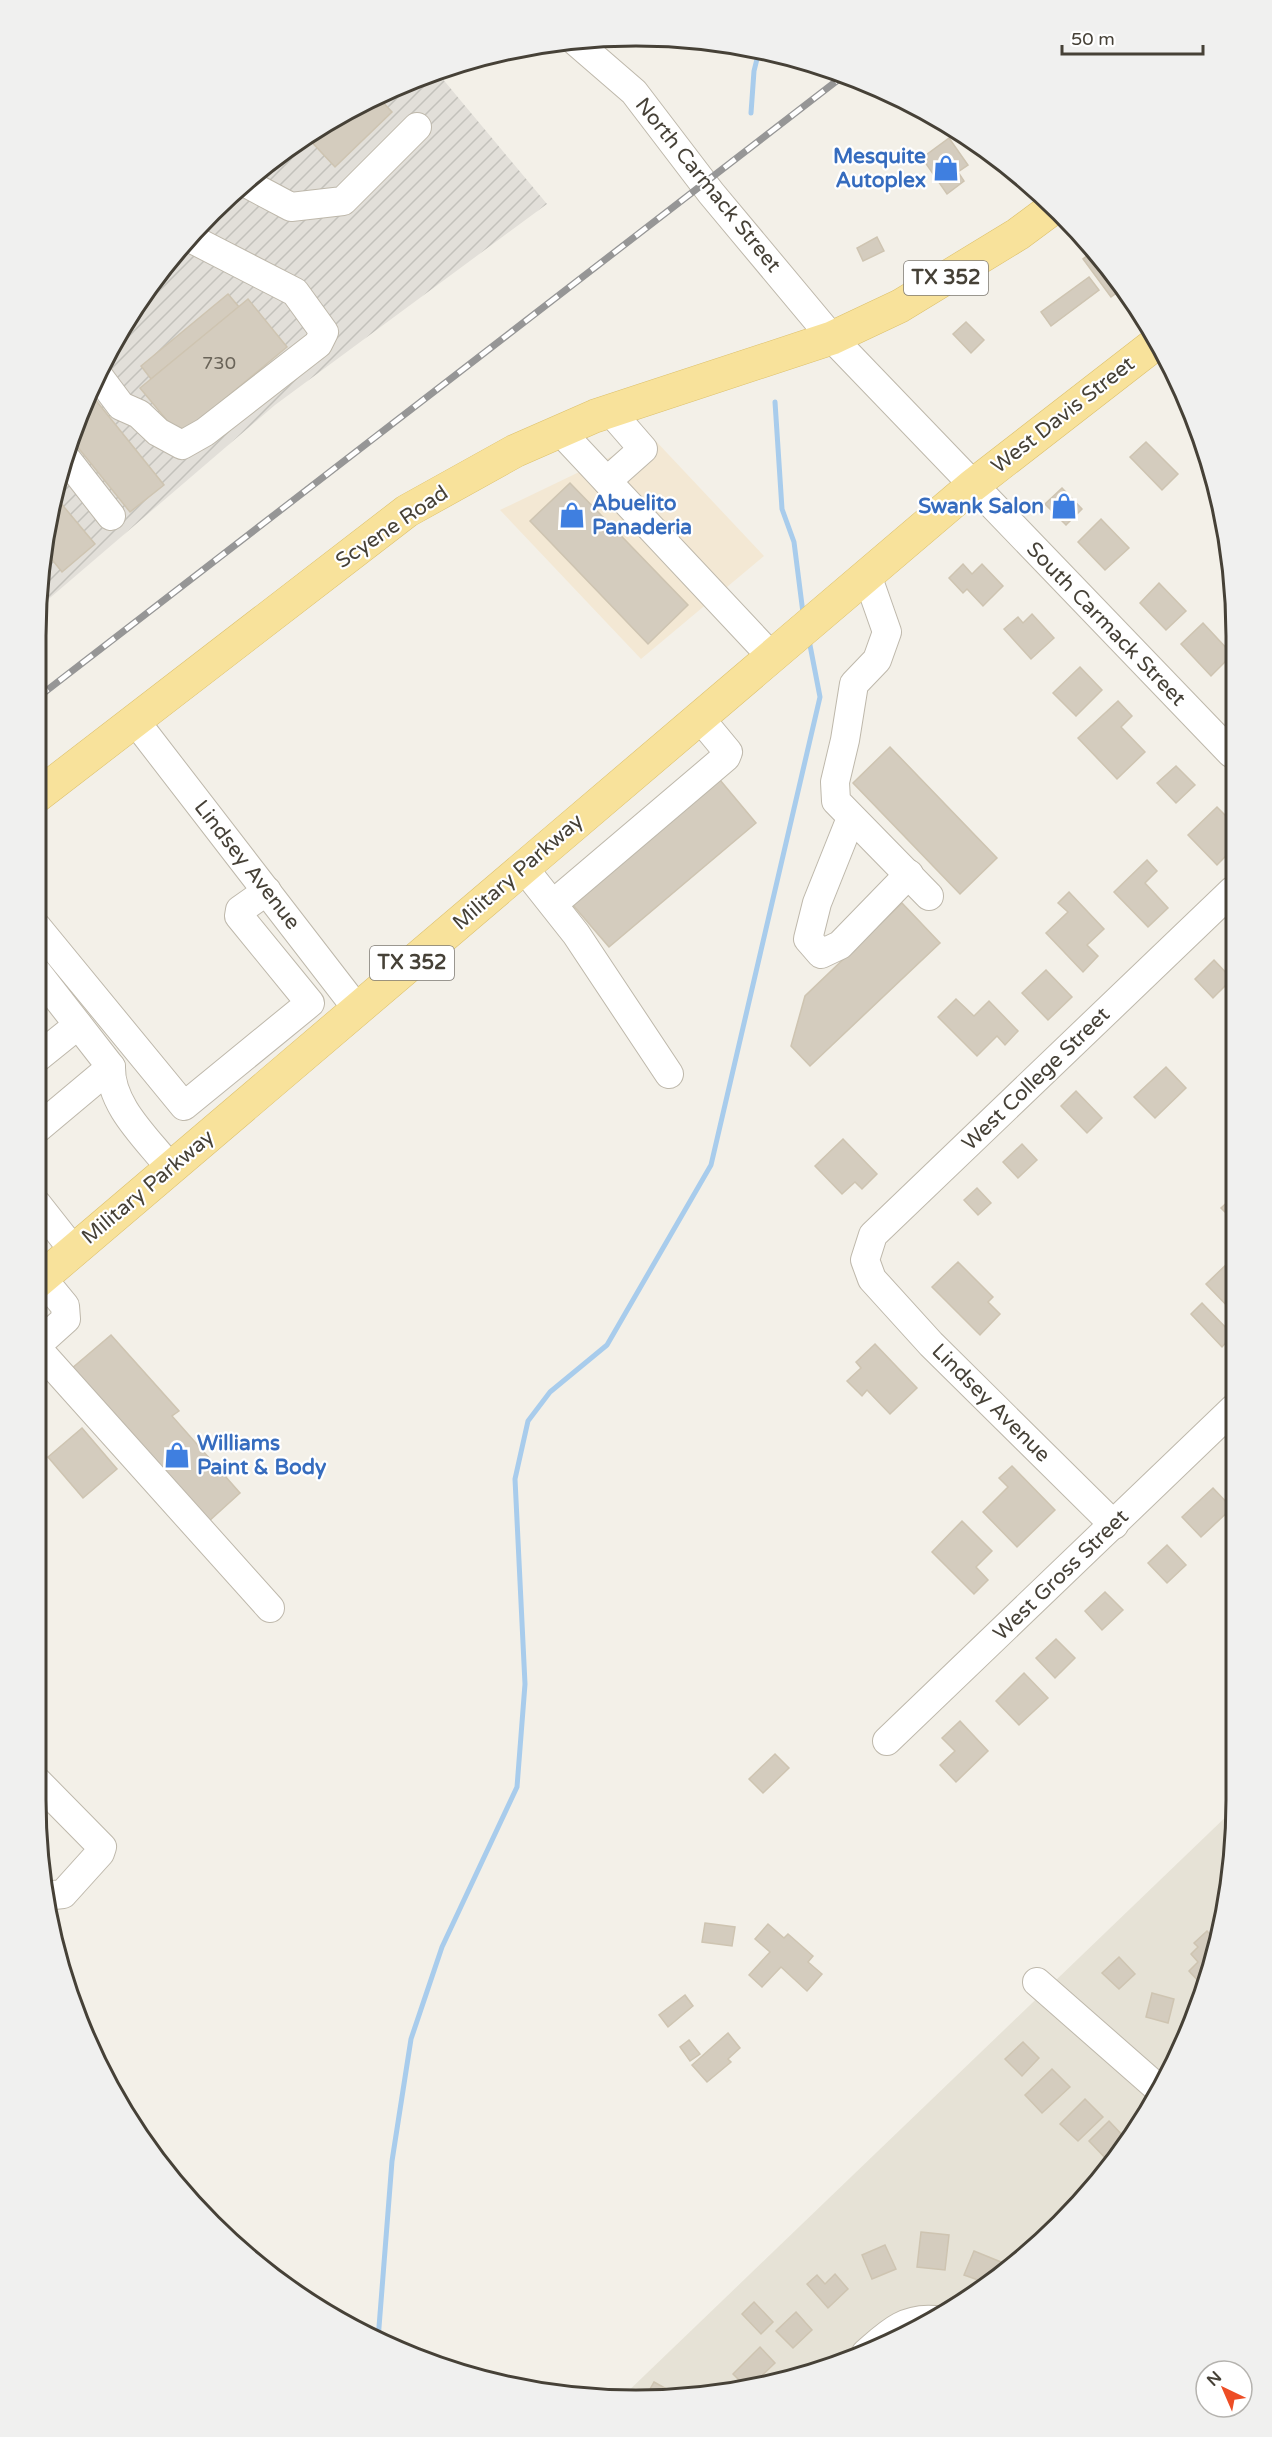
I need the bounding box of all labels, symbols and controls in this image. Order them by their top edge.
scale bar [1062,18,1203,56]
text: 50 m [1071,28,1115,50]
street label: North Carmack Street [630,93,786,277]
place label: Mesquite Autoplex [833,144,926,193]
shop icon: Mesquite Autoplex [931,153,961,183]
road number: TX 352 [904,261,988,295]
street label: West Davis Street [986,351,1140,479]
house number: 730 [202,352,236,374]
street label: Scyene Road [331,480,453,574]
place label: Abuelito Panaderia [592,491,692,540]
shop icon: Swank Salon [1049,491,1079,521]
place label: Swank Salon [918,494,1044,519]
shop icon: Abuelito Panaderia [557,500,587,530]
street label: South Carmack Street [1021,537,1191,711]
street label: Lindsey Avenue [189,795,305,935]
street label: Military Parkway [448,809,588,935]
road number: TX 352 [370,946,454,980]
street label: West College Street [957,1002,1115,1156]
street label: Military Parkway [77,1125,219,1249]
street label: Lindsey Avenue [927,1339,1055,1467]
place label: Williams Paint & Body [197,1431,327,1480]
shop icon: Williams Paint & Body [162,1440,192,1470]
street label: West Gross Street [988,1504,1134,1646]
north arrow [1194,2359,1254,2419]
text: N [1203,2367,1226,2391]

